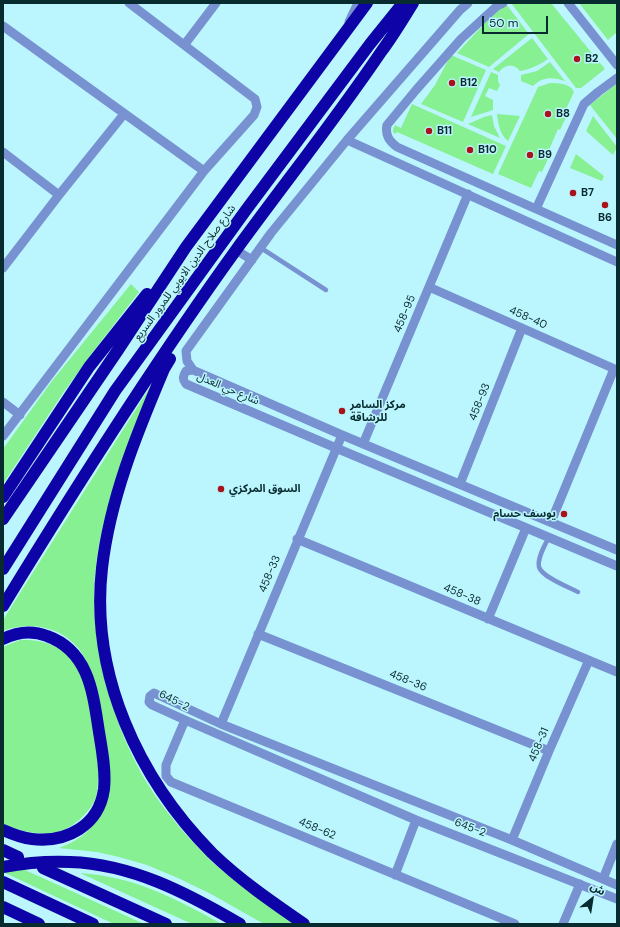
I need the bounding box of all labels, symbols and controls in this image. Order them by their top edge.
scale bar [484,8,550,34]
text: 50 m [489,15,518,31]
place label: B2 [585,52,598,66]
marker: B2 [572,54,582,64]
place label: B12 [460,76,477,90]
marker: B12 [447,78,457,88]
place label: B8 [556,107,570,121]
marker: B8 [543,109,553,119]
place label: B11 [437,124,452,138]
marker: B11 [424,126,434,136]
place label: B10 [478,143,497,157]
marker: B10 [465,145,475,155]
place label: B9 [538,148,552,162]
marker: B9 [525,150,535,160]
place label: B7 [581,186,594,200]
marker: B7 [568,188,578,198]
marker: B6 [600,200,610,210]
street label: شارع صلاح الدين الايوبي للمرور السريع [131,203,239,343]
place label: B6 [598,211,612,225]
street label: 458-95 [391,293,419,335]
street label: 458-40 [507,304,549,332]
street label: شارع حي العدل [195,370,261,408]
street label: 458-93 [467,381,493,423]
place label: مركز السامر للرشاقة [350,398,406,424]
marker: مركز السامر للرشاقة [337,406,347,416]
place label: السوق المركزي [229,482,301,496]
marker: السوق المركزي [216,484,226,494]
place label: يوسف حسام [493,507,556,521]
marker: يوسف حسام [559,509,569,519]
street label: 458-33 [256,553,284,595]
street label: 458-38 [441,581,483,609]
street label: 458-36 [387,667,429,695]
street label: 645-2 [156,688,192,714]
street label: 458-31 [526,726,552,764]
street label: 458-62 [296,815,338,843]
street label: 645-2 [452,816,488,840]
north arrow [572,879,612,919]
text: ش [588,879,608,898]

